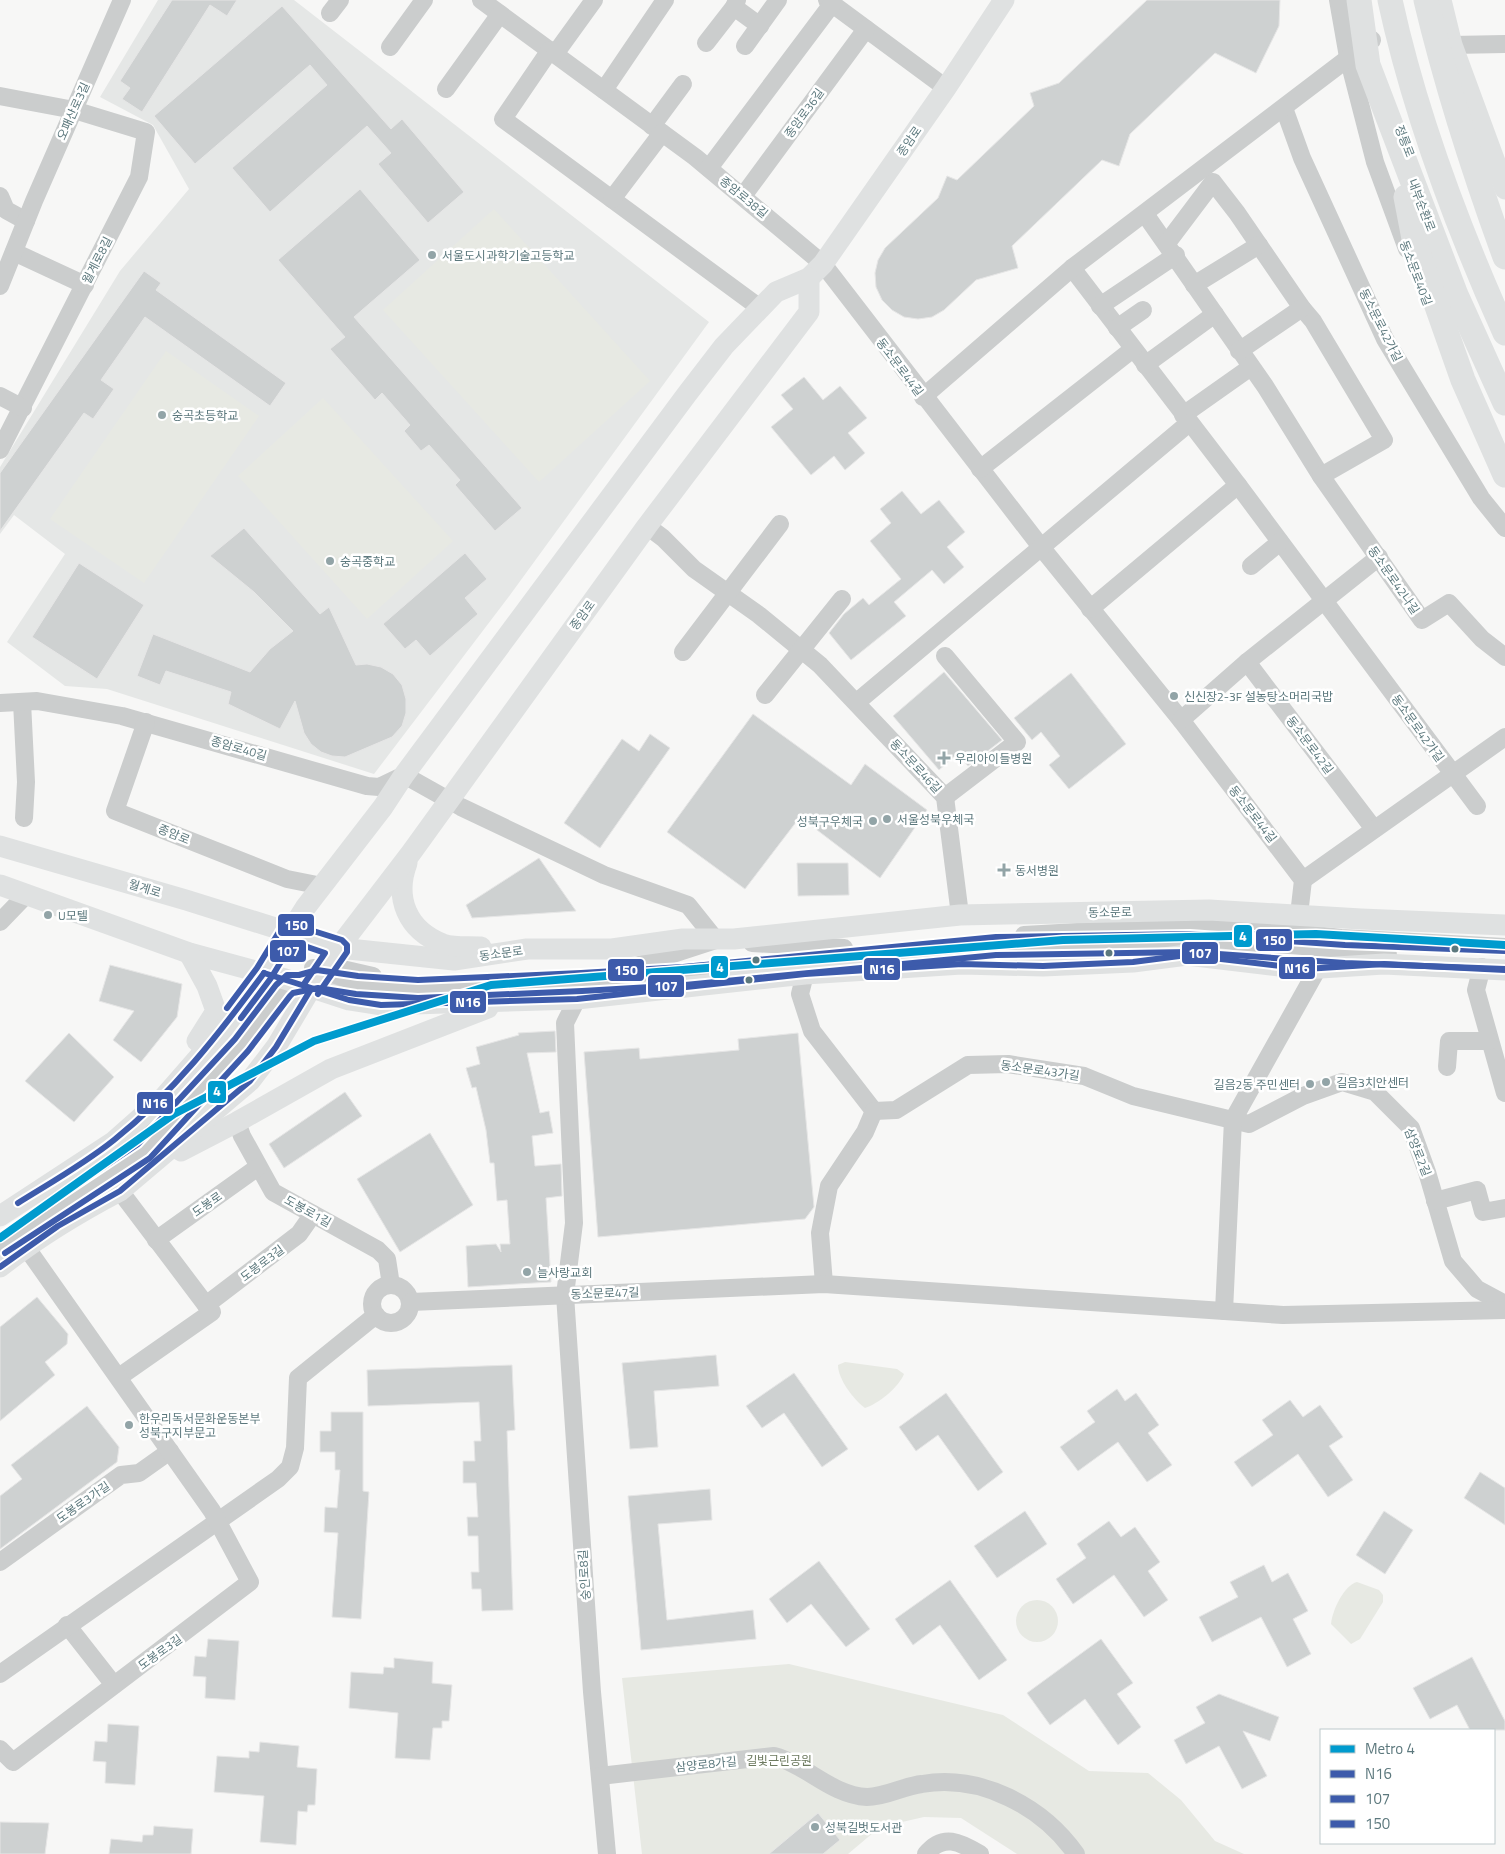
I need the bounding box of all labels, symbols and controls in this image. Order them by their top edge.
street label: 오패산로3길 [52,79,94,143]
street label: 종암로36길 [779,84,829,142]
street label: 종암로 [892,122,926,160]
street label: 정릉로 [1390,122,1420,160]
street label: 종암로38길 [716,171,772,223]
street label: 내부순환로 [1403,176,1441,234]
street label: 월계로8길 [77,233,117,287]
street label: 동소문로40길 [1395,238,1437,308]
place label: 서울도시과학기술고등학교 [442,246,574,265]
marker: 서울도시과학기술고등학교 [426,249,438,261]
street label: 동소문로42가길 [1354,285,1408,365]
street label: 동소문로44길 [872,334,928,400]
place label: 숭곡초등학교 [172,406,238,425]
marker: 숭곡초등학교 [156,409,168,421]
street label: 동소문로42나길 [1363,542,1425,618]
place label: 숭곡중학교 [340,552,395,571]
marker: 숭곡중학교 [324,555,336,567]
street label: 종암로 [565,596,599,634]
place label: 신신장2-3F 설농탕소머리국밥 [1184,687,1333,706]
marker: 신신장2-3F 설농탕소머리국밥 [1168,690,1180,702]
street label: 동소문로42가길 [1387,690,1449,766]
street label: 동소문로42길 [1282,712,1338,778]
street label: 종암로40길 [209,731,269,765]
street label: 동소문로46길 [886,734,946,798]
place label: 우리아이들병원 [955,749,1032,768]
marker: 우리아이들병원 [937,751,951,765]
street label: 동소문로44길 [1224,781,1282,847]
place label: 서울성북우체국 [897,810,974,829]
place label: 성북구우체국 [797,812,863,831]
marker: 서울성북우체국 [881,813,893,825]
marker: 성북구우체국 [867,815,879,827]
street label: 종암로 [155,819,193,849]
place label: 동서병원 [1015,861,1059,880]
marker: 동서병원 [997,863,1011,877]
street label: 월계로 [126,874,164,902]
street label: 동소문로 [1088,902,1132,922]
place label: U모텔 [58,906,88,925]
marker: U모텔 [42,909,54,921]
line badge: 150 [277,913,315,937]
text: 150 [284,914,308,935]
line badge: 4 [1233,924,1253,948]
text: 4 [1239,925,1247,946]
line badge: 150 [1255,928,1293,952]
text: 150 [1262,929,1286,950]
line badge: 107 [269,939,307,963]
text: 107 [276,940,300,961]
street label: 동소문로 [478,941,524,965]
line badge: 107 [1181,941,1219,965]
text: 107 [1188,942,1212,963]
unlabelled marker [1450,944,1460,954]
unlabelled marker [1104,948,1114,958]
line badge: 4 [710,955,729,979]
unlabelled marker [751,955,761,965]
text: 4 [716,956,724,977]
line badge: N16 [1278,956,1316,980]
line badge: N16 [863,957,901,981]
text: N16 [1284,957,1310,978]
line badge: 150 [607,958,645,982]
text: N16 [869,958,895,979]
text: 150 [614,959,638,980]
line badge: 107 [647,974,685,998]
text: 107 [654,975,678,996]
unlabelled marker [744,975,754,985]
line badge: N16 [449,990,487,1014]
text: N16 [455,991,481,1012]
street label: 동소문로43가길 [999,1055,1081,1085]
place label: 길음3치안센터 [1336,1073,1409,1092]
place label: 길음2동 주민센터 [1213,1075,1300,1094]
marker: 길음3치안센터 [1320,1076,1332,1088]
marker: 길음2동 주민센터 [1304,1078,1316,1090]
line badge: 4 [207,1080,227,1104]
text: 4 [213,1080,221,1101]
line badge: N16 [136,1091,174,1115]
text: N16 [142,1092,168,1113]
street label: 삼양로2길 [1400,1125,1436,1179]
street label: 도봉로 [188,1187,226,1221]
street label: 도봉로1길 [281,1190,335,1232]
street label: 도봉로3길 [236,1240,288,1286]
place label: 늘사랑교회 [537,1263,592,1282]
marker: 늘사랑교회 [521,1266,533,1278]
street label: 동소문로47길 [570,1282,640,1304]
place label: 한우리독서문화운동본부 성북구지부문고 [139,1409,260,1442]
marker: 한우리독서문화운동본부 성북구지부문고 [123,1419,135,1431]
street label: 도봉로3가길 [52,1476,114,1528]
street label: 숭인로8길 [573,1549,595,1601]
street label: 도봉로3길 [134,1629,186,1675]
legend [1320,1729,1495,1844]
text: Metro 4 [1365,1737,1415,1760]
street label: 삼양로8가길 [674,1751,738,1777]
park label: 길빛근린공원 [746,1751,812,1770]
text: N16 [1365,1762,1392,1785]
text: 107 [1365,1787,1390,1810]
text: 150 [1365,1812,1390,1835]
place label: 성북길벗도서관 [825,1818,902,1837]
marker: 성북길벗도서관 [809,1821,821,1833]

